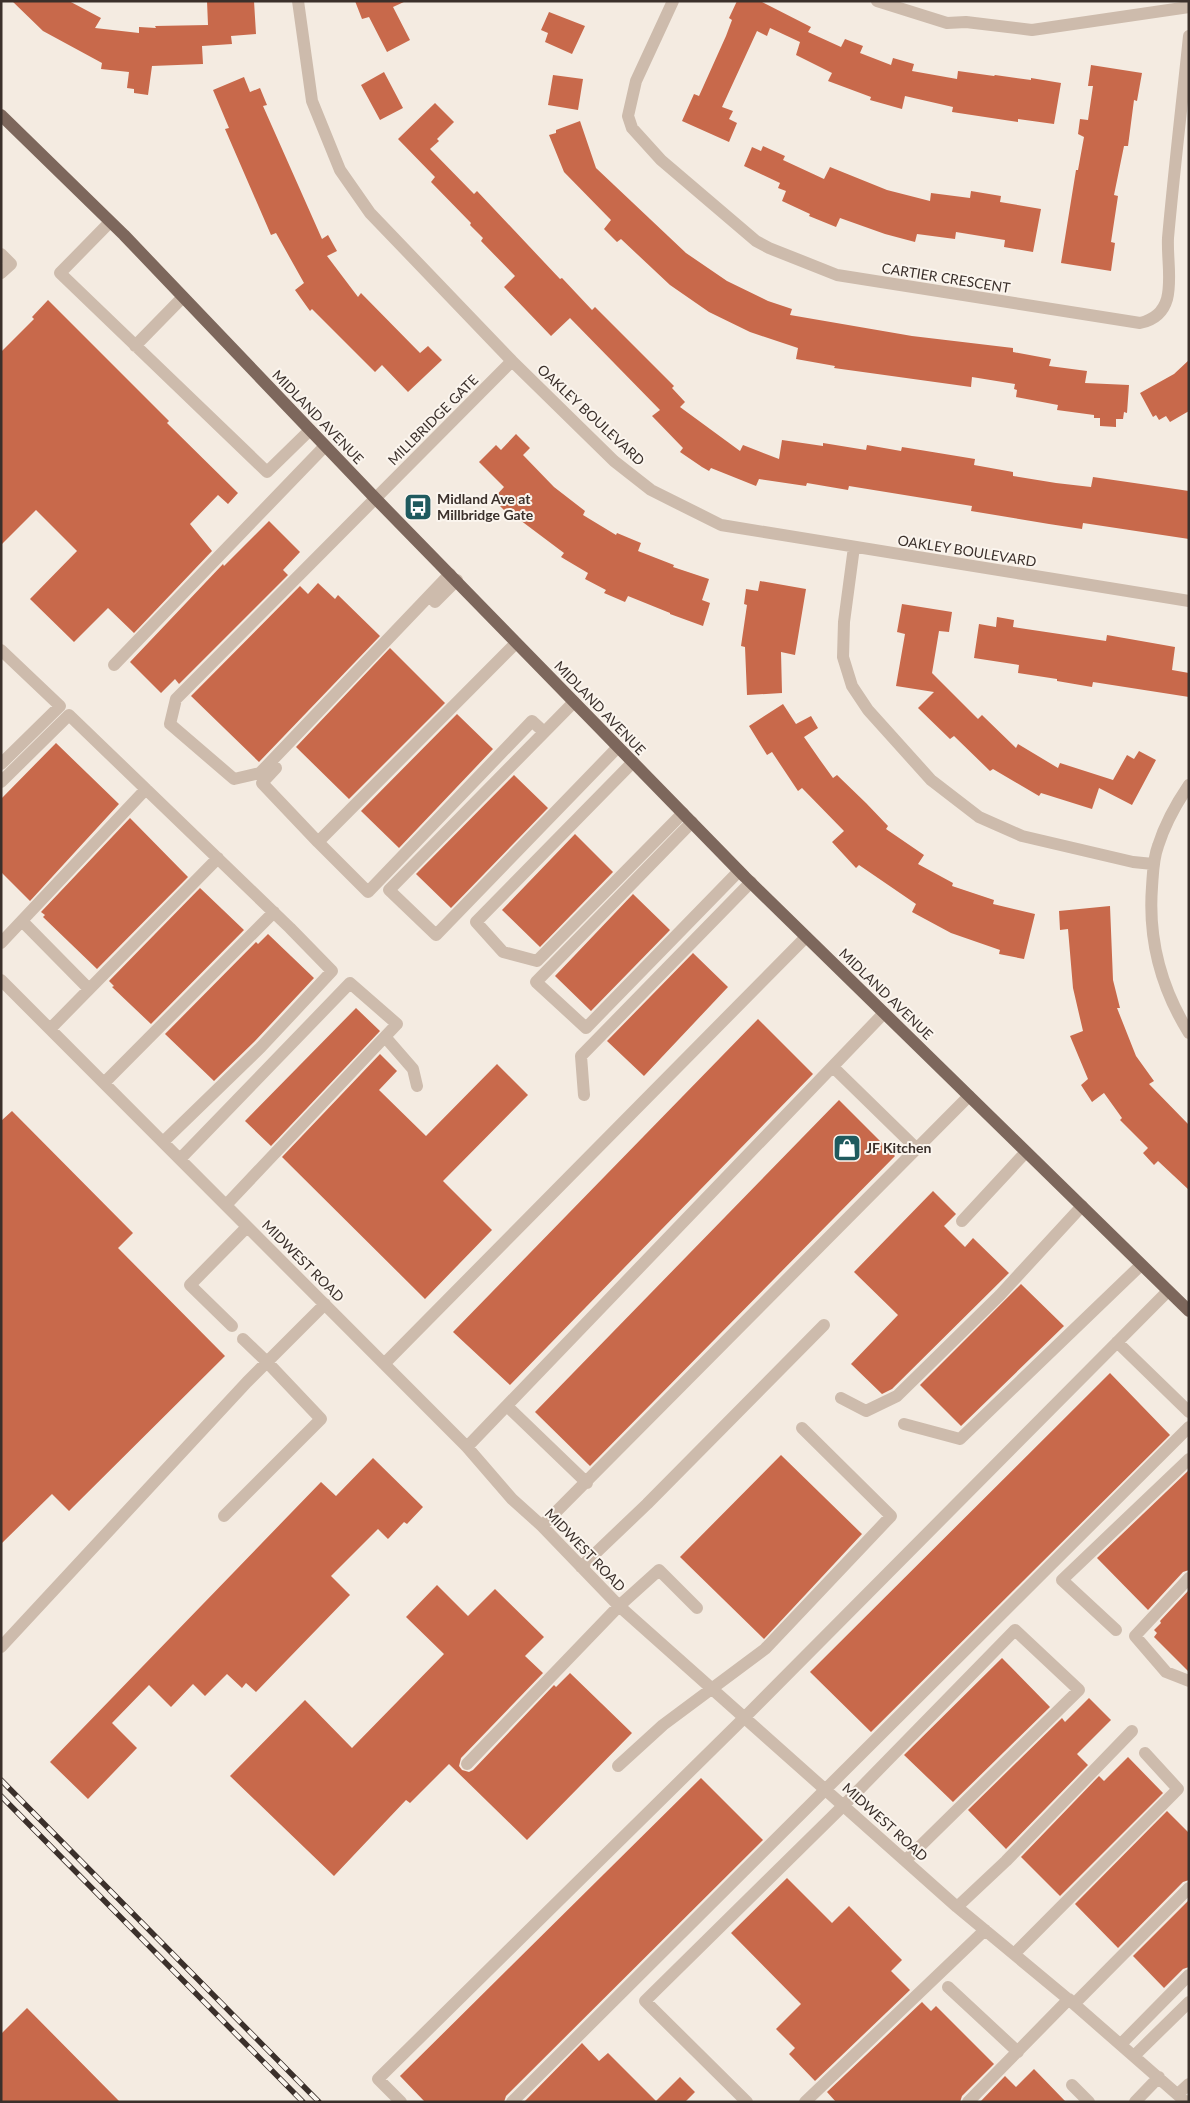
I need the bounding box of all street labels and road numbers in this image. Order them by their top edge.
street label: CARTIER CRESCENT [880,259,1012,296]
street label: OAKLEY BOULEVARD [534,361,648,469]
street label: MIDLAND AVENUE [269,366,368,467]
street label: MILLBRIDGE GATE [384,371,481,468]
street label: OAKLEY BOULEVARD [897,531,1038,570]
street label: MIDLAND AVENUE [551,657,650,758]
street label: MIDLAND AVENUE [836,944,937,1043]
street label: MIDWEST ROAD [259,1216,348,1305]
street label: MIDWEST ROAD [541,1505,629,1595]
street label: MIDWEST ROAD [839,1779,931,1864]

